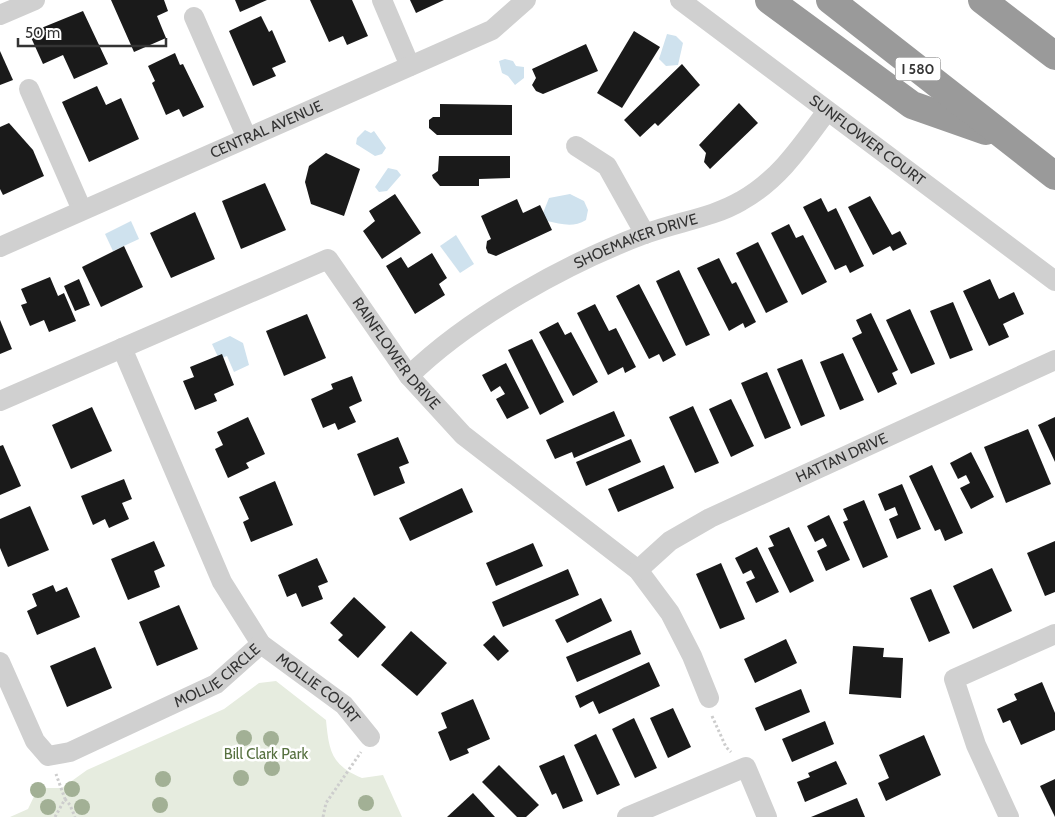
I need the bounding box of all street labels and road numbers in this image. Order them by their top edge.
road number: I 580 [896,58,940,80]
street label: SUNFLOWER COURT [806,91,929,189]
street label: CENTRAL AVENUE [207,97,325,162]
street label: SHOEMAKER DRIVE [571,210,700,273]
street label: RAINFLOWER DRIVE [348,294,444,413]
street label: HATTAN DRIVE [793,429,890,486]
street label: MOLLIE CIRCLE [171,640,264,711]
street label: MOLLIE COURT [273,649,364,727]

